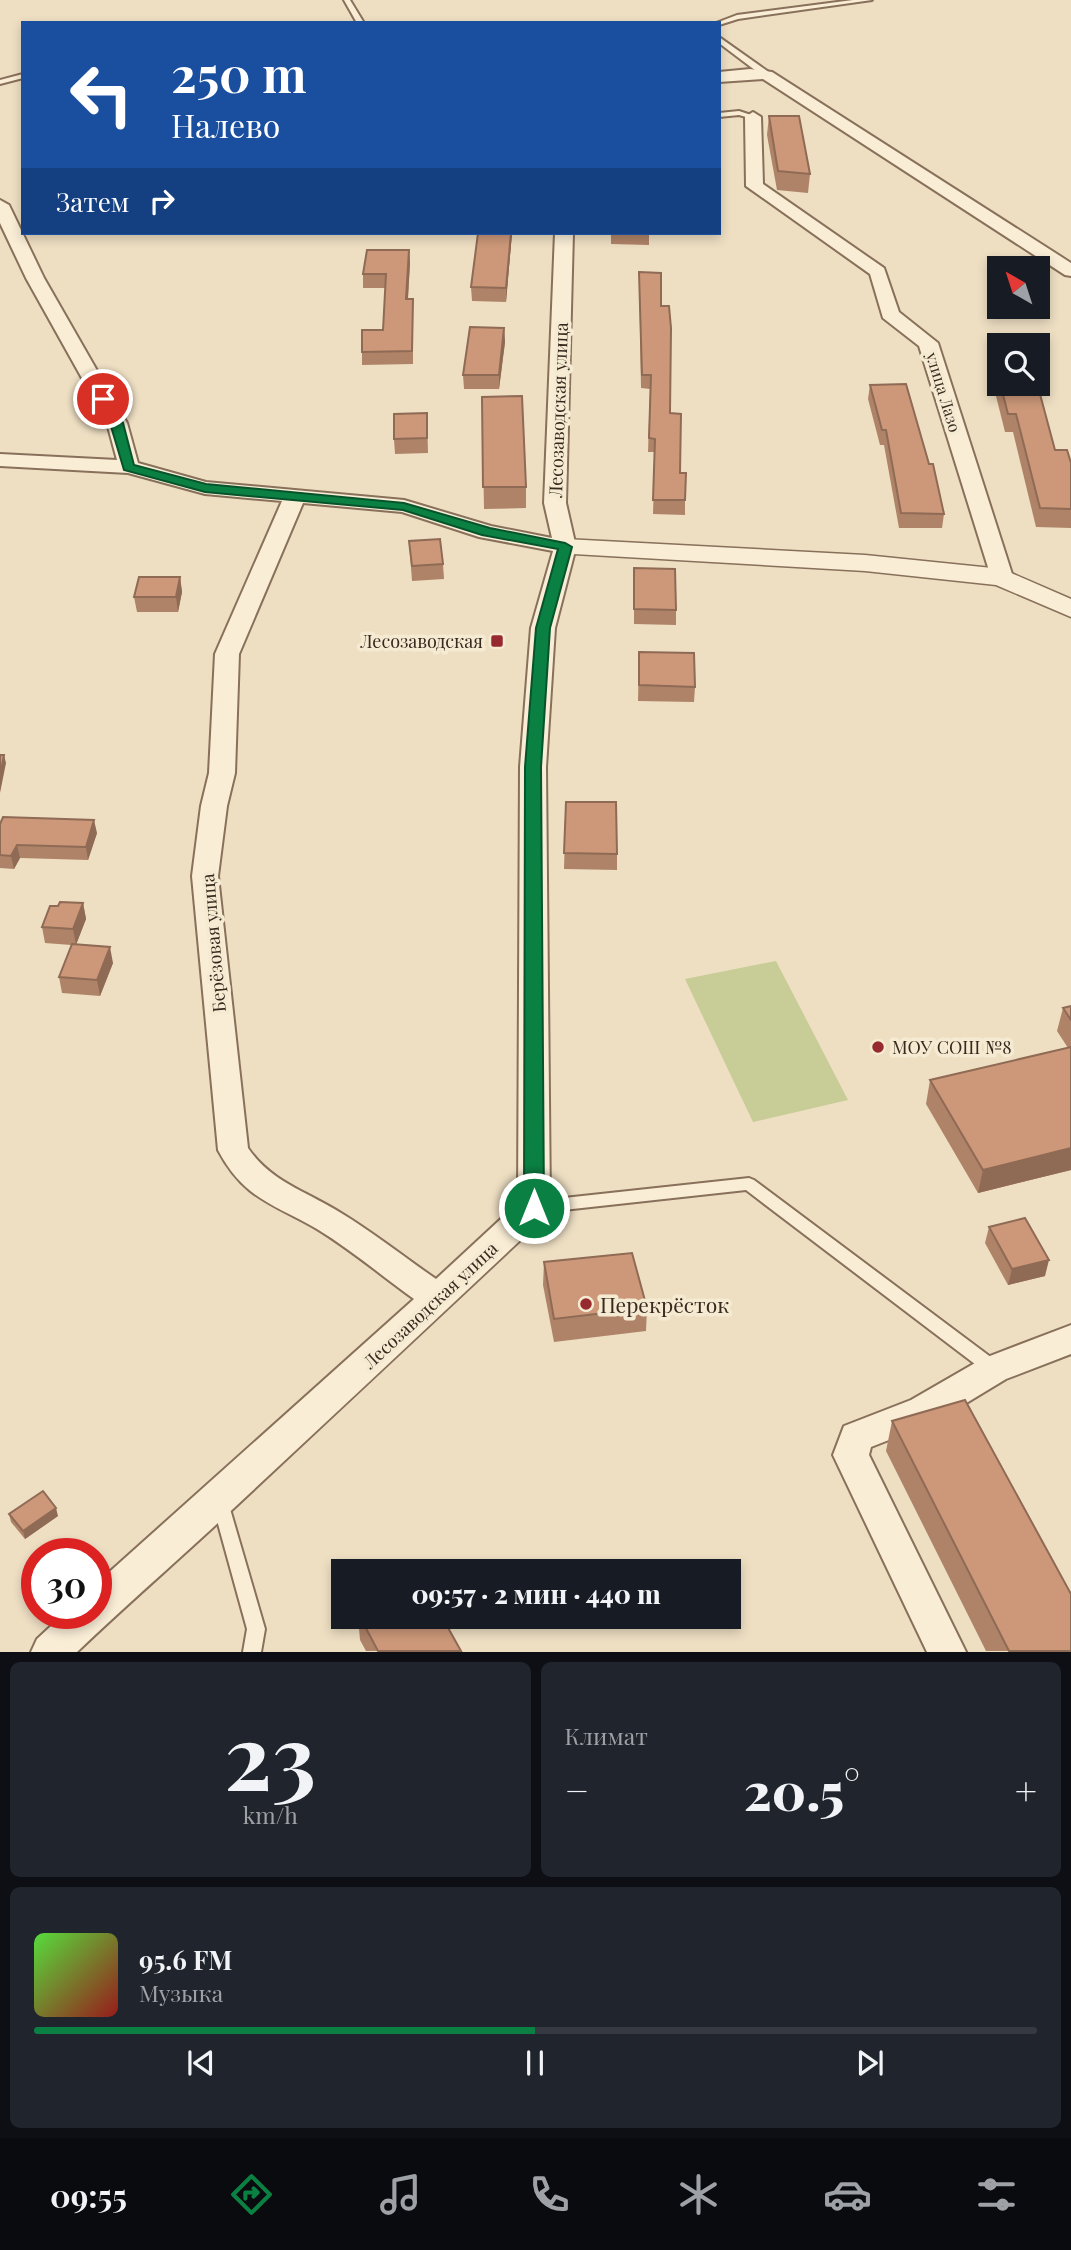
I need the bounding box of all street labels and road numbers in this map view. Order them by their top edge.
street label: Лесозаводская улица [543,322,573,499]
street label: улица Лазо [922,349,966,435]
street label: Берёзовая улица [195,873,231,1013]
street label: Лесозаводская улица [357,1236,502,1374]

